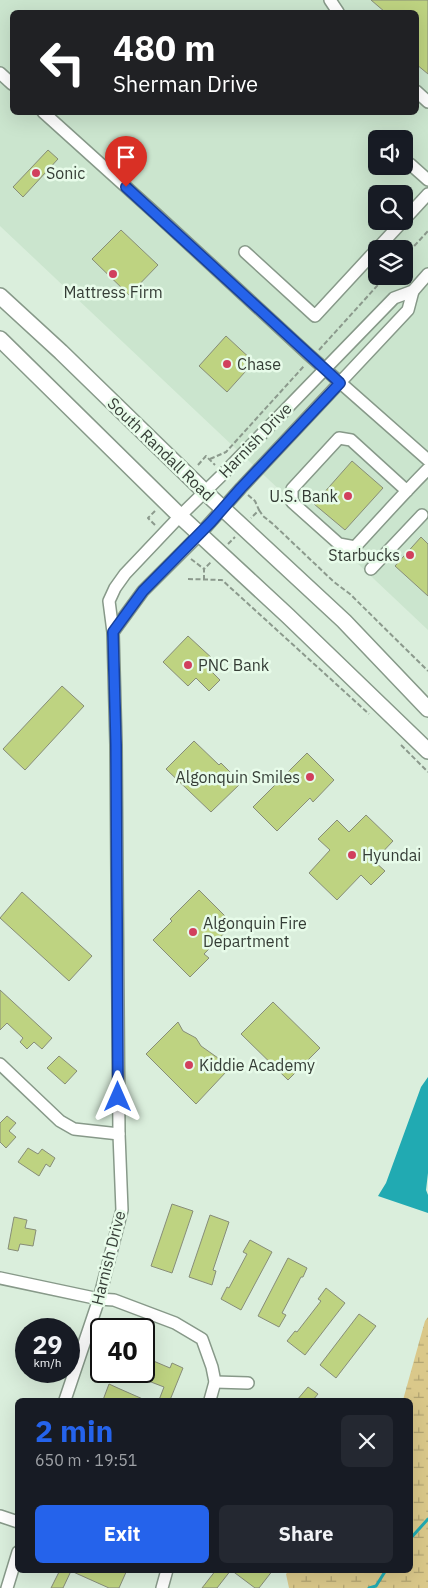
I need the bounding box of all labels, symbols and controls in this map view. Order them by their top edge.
text: 480 m [113,25,216,71]
icon: left [30,30,95,95]
text: Sherman Drive [113,69,258,98]
map controls [368,130,413,285]
button: sound [368,130,413,175]
pin [105,136,147,187]
icon: arrive [112,143,140,171]
place label: Sonic [46,163,85,183]
marker: Sonic [30,167,42,179]
button: search [368,185,413,230]
button: layers [368,240,413,285]
marker: Mattress Firm [107,268,119,280]
place label: Mattress Firm [63,282,163,302]
place label: Chase [237,354,281,374]
marker: Chase [221,358,233,370]
street label: South Randall Road [104,393,218,505]
street label: Harnish Drive [214,398,296,482]
place label: U.S. Bank [269,486,339,506]
marker: U.S. Bank [342,490,354,502]
place label: Starbucks [328,545,400,565]
marker: Starbucks [404,549,416,561]
place label: PNC Bank [198,655,270,675]
marker: PNC Bank [182,659,194,671]
place label: Algonquin Smiles [176,767,300,787]
marker: Algonquin Smiles [304,771,316,783]
place label: Hyundai [362,845,421,865]
marker: Hyundai [346,849,358,861]
place label: Algonquin Fire Department [203,913,307,951]
marker: Algonquin Fire Department [187,926,199,938]
place label: Kiddie Academy [199,1055,315,1075]
marker: Kiddie Academy [183,1059,195,1071]
position arrow [91,1070,143,1122]
street label: Harnish Drive [87,1209,129,1307]
speed limit sign: 40 [90,1318,155,1383]
text: 29 [32,1328,63,1361]
text: km/h [33,1355,62,1370]
text: 2 min [35,1411,113,1450]
button: close [341,1415,393,1467]
text: 650 m · 19:51 [35,1450,137,1470]
button: Exit [35,1505,209,1563]
button: Share [219,1505,393,1563]

